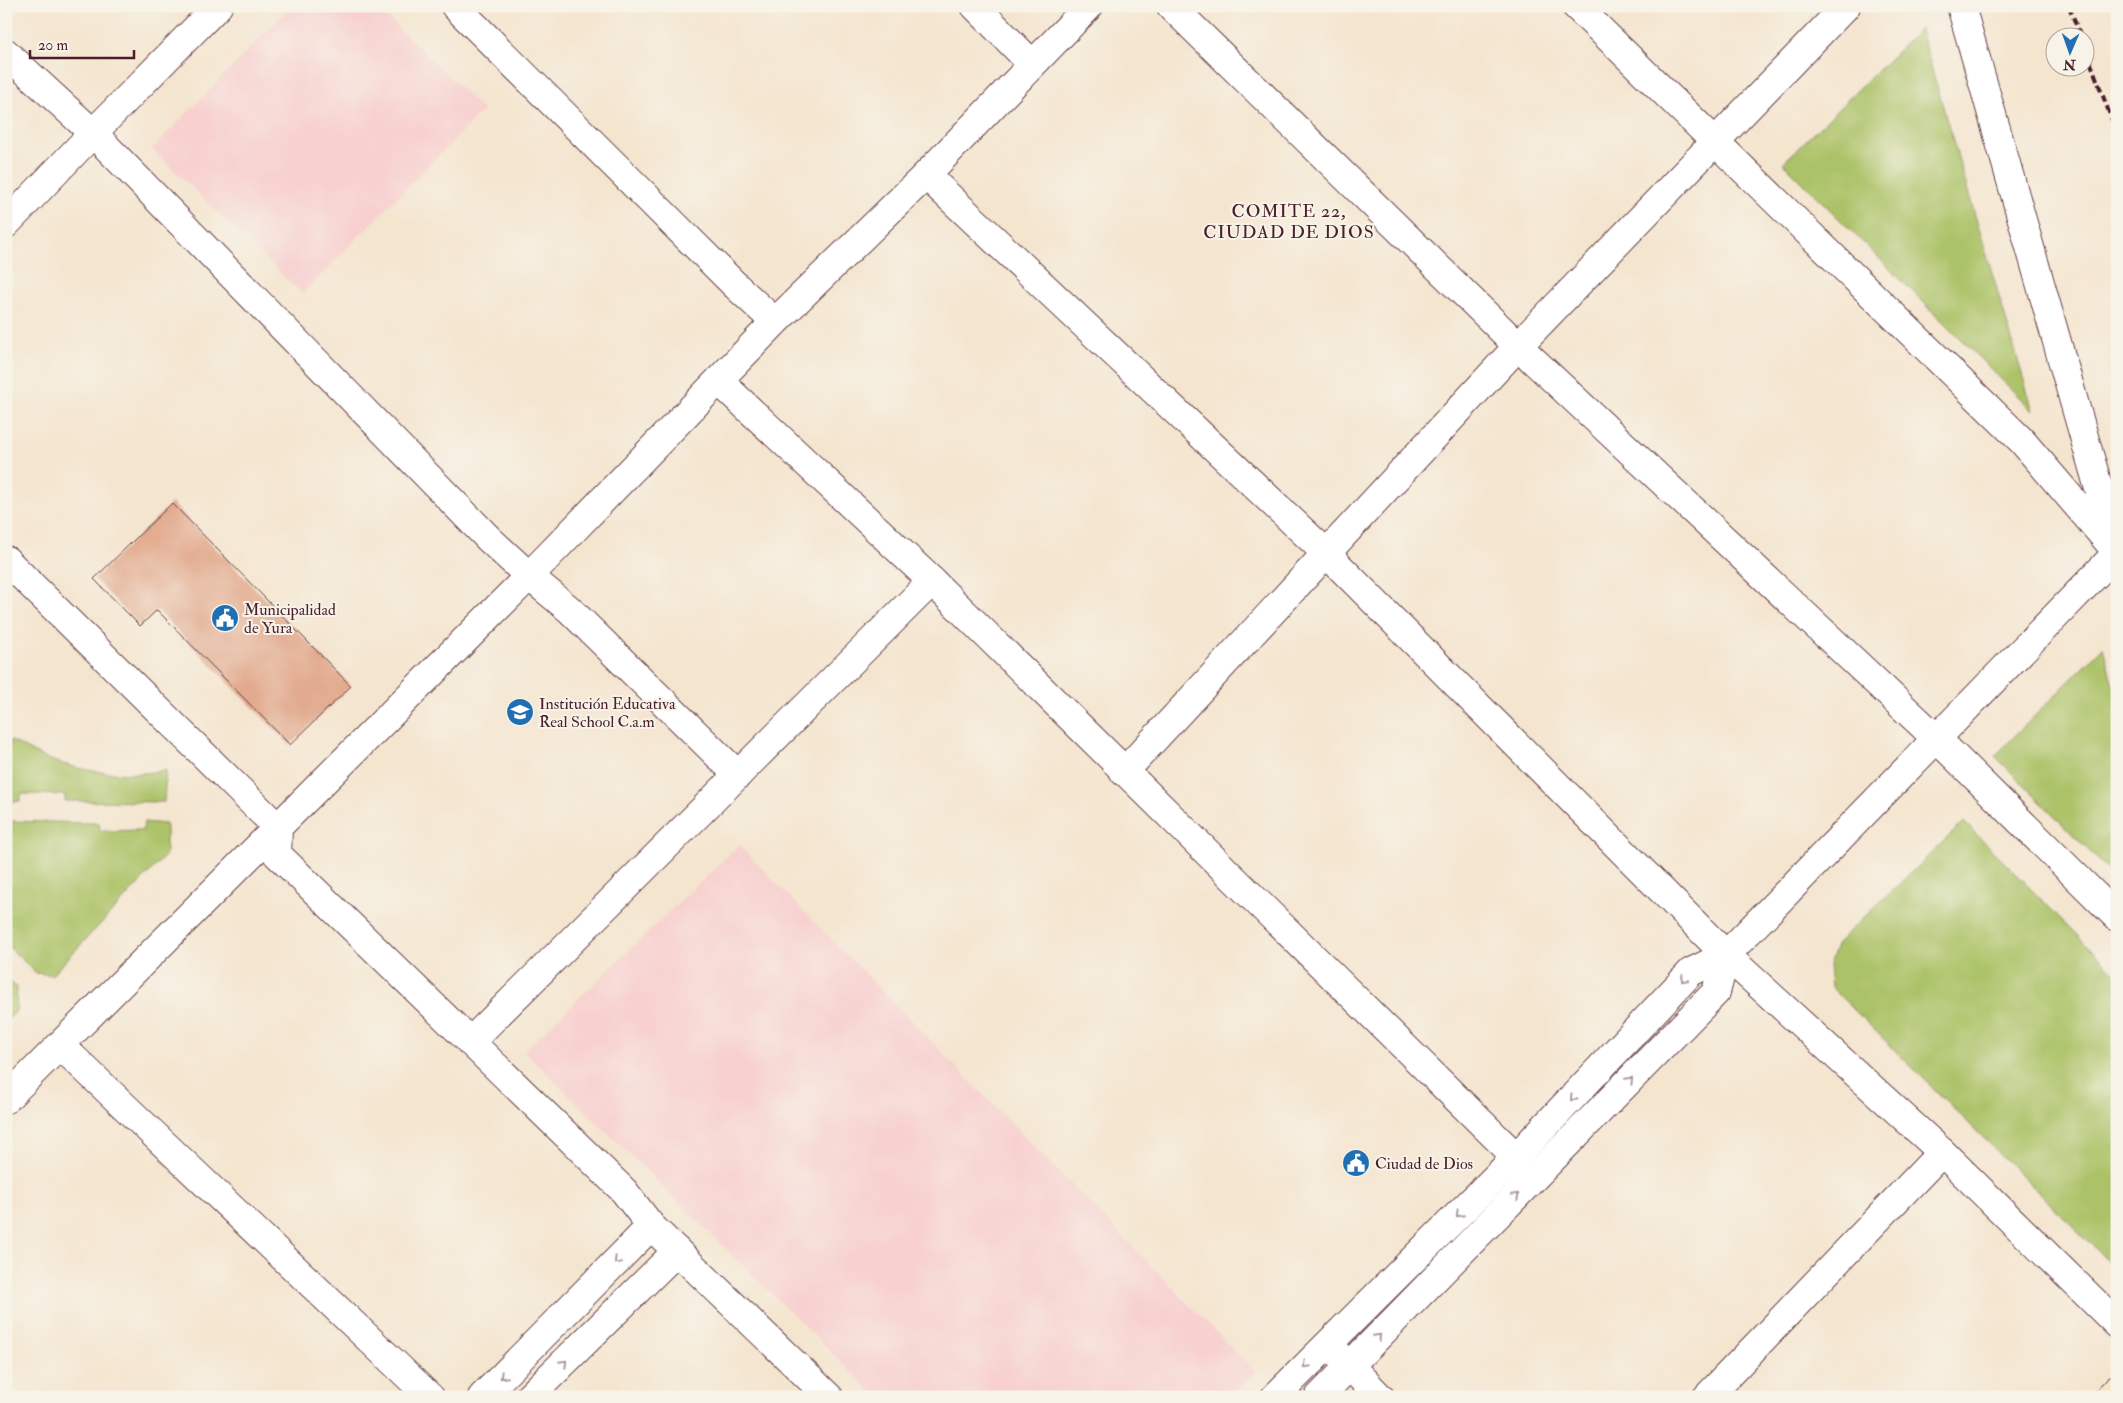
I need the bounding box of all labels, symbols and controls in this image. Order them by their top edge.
scale bar [30,28,134,60]
north arrow [2046,28,2096,78]
text: 20 m [38,36,68,55]
text: N [2063,56,2077,73]
district label: COMITE 22, CIUDAD DE DIOS [1203,200,1375,244]
place label: Municipalidad de Yura [244,600,336,638]
public building icon: Municipalidad de Yura [210,603,240,633]
place label: Institución Educativa Real School C.a.m [539,694,676,732]
school or university icon: Institución Educativa Real School C.a.m [505,697,535,727]
one-way arrow [1681,974,1690,983]
one-way arrow [1624,1077,1633,1086]
one-way arrow [1570,1092,1579,1101]
public building icon: Ciudad de Dios [1341,1148,1371,1178]
place label: Ciudad de Dios [1375,1154,1473,1174]
one-way arrow [1510,1193,1519,1202]
one-way arrow [1456,1208,1465,1217]
one-way arrow [614,1255,623,1264]
one-way arrow [1372,1334,1381,1343]
one-way arrow [558,1359,567,1368]
one-way arrow [1303,1359,1312,1368]
one-way arrow [499,1370,508,1379]

